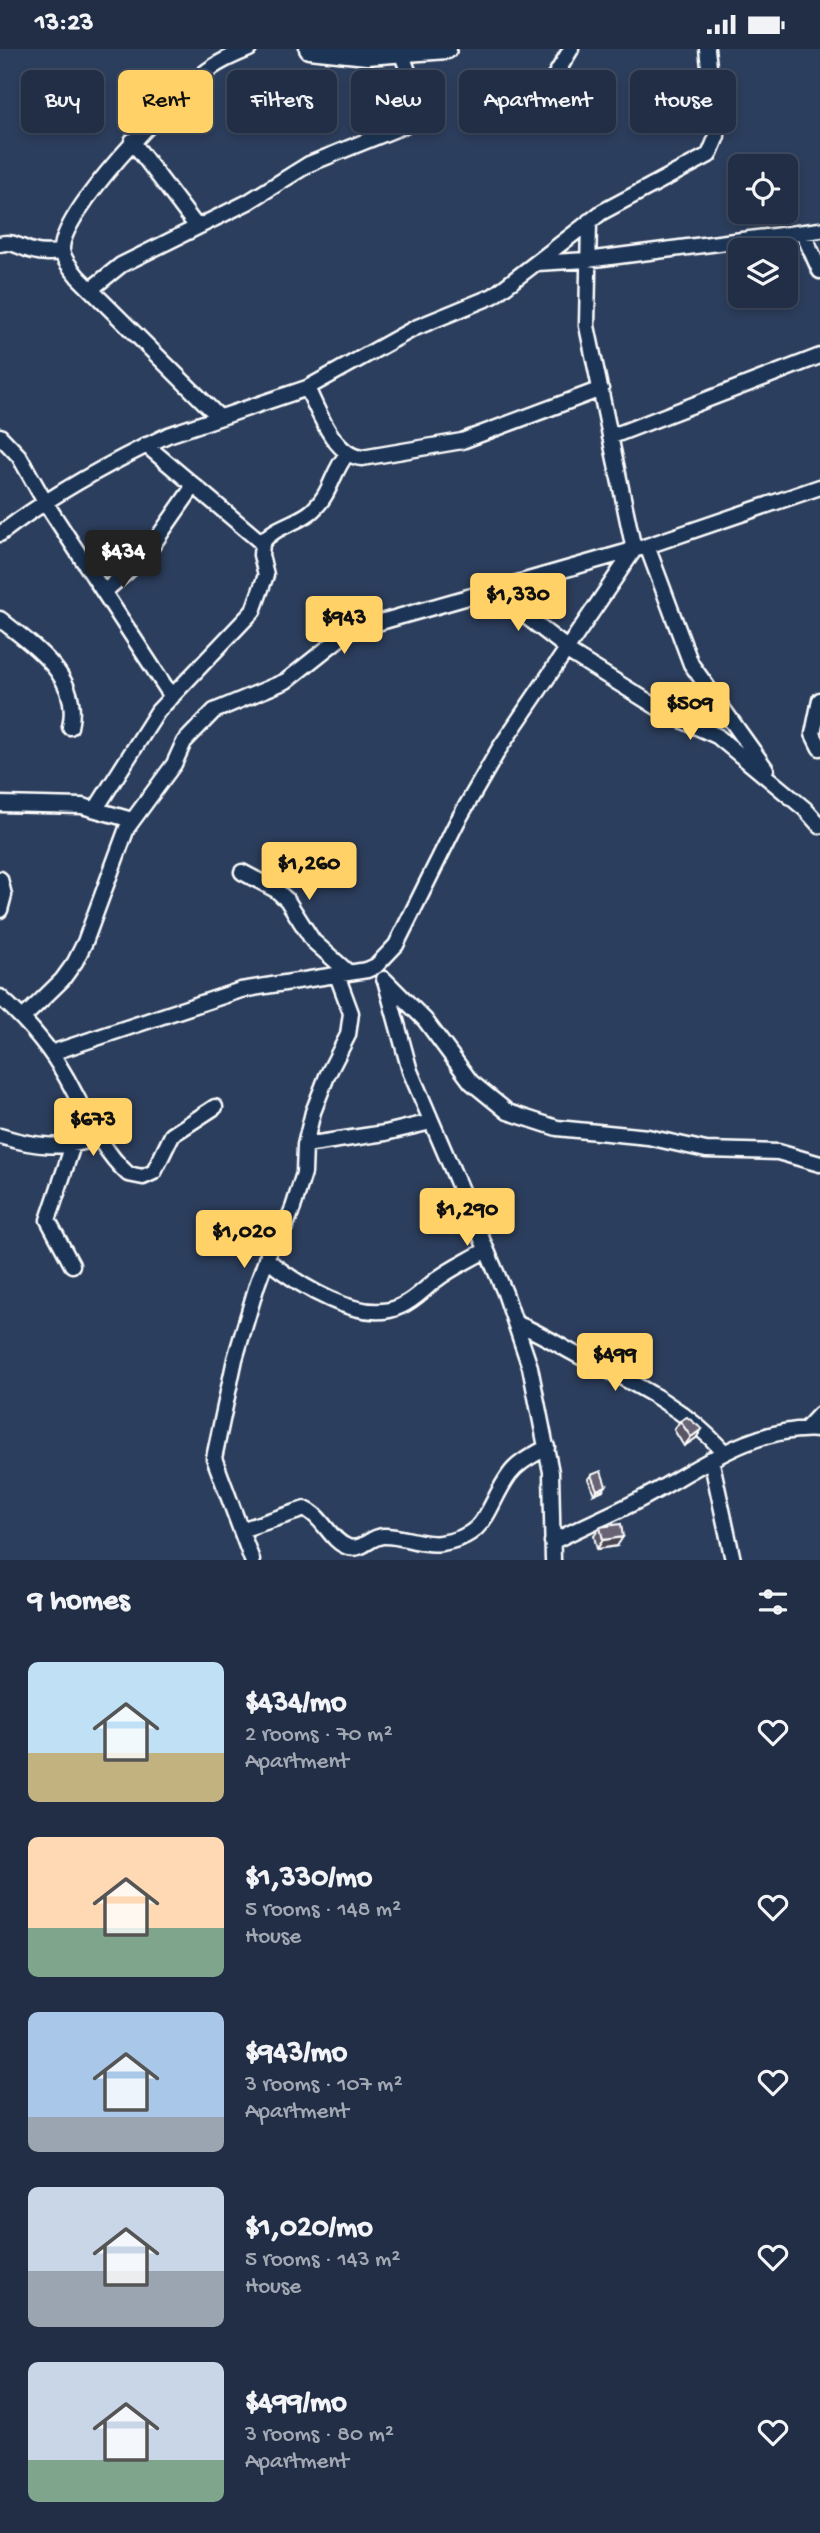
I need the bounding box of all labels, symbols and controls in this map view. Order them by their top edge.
text: 13:23 [35,9,93,40]
chip: Buy [21,70,104,133]
chip: Rent [118,70,213,133]
chip: Filters [227,70,337,133]
chip: New [351,70,445,133]
chip: Apartment [459,70,616,133]
chip: House [630,70,736,133]
map controls [728,154,798,308]
button: locate [728,154,798,224]
button: layers [728,238,798,308]
pin: $434 [82,531,164,590]
text: $434 [101,539,145,566]
pin: $1,330 [461,573,575,633]
text: $1,330 [486,582,550,609]
pin: $943 [303,597,385,656]
text: $943 [322,605,366,632]
pin: $509 [649,683,731,742]
text: $509 [666,691,714,718]
pin: $1,260 [252,843,366,902]
text: $1,260 [278,851,340,878]
pin: $673 [52,1099,134,1158]
text: $673 [70,1107,116,1134]
pin: $1,290 [410,1189,524,1248]
text: $1,290 [436,1197,498,1224]
pin: $1,020 [187,1211,301,1270]
text: $1,020 [212,1219,276,1246]
pin: $499 [574,1333,656,1393]
text: $499 [593,1342,637,1369]
icon: filters [754,1583,792,1621]
text: 9 homes [28,1585,130,1620]
text: $434/mo [245,1687,347,1722]
icon: home [84,1690,168,1774]
icon: heart [754,1713,792,1751]
text: 2 rooms · 70 m² [245,1722,393,1749]
text: Apartment [245,1749,349,1776]
text: $1,330/mo [245,1862,372,1897]
icon: home [84,1865,168,1949]
icon: heart [754,1888,792,1926]
text: 5 rooms · 148 m² [245,1897,401,1924]
text: House [245,1924,301,1951]
text: $943/mo [245,2037,347,2072]
icon: home [84,2040,168,2124]
icon: heart [754,2063,792,2101]
text: 3 rooms · 107 m² [245,2072,403,2099]
text: Apartment [245,2099,349,2126]
text: $1,020/mo [245,2212,373,2247]
icon: home [84,2215,168,2299]
icon: heart [754,2238,792,2276]
text: 5 rooms · 143 m² [245,2247,400,2274]
text: House [245,2274,301,2301]
text: $499/mo [245,2387,347,2422]
icon: home [84,2390,168,2474]
icon: heart [754,2413,792,2451]
text: 3 rooms · 80 m² [245,2422,394,2449]
text: Apartment [245,2449,349,2476]

